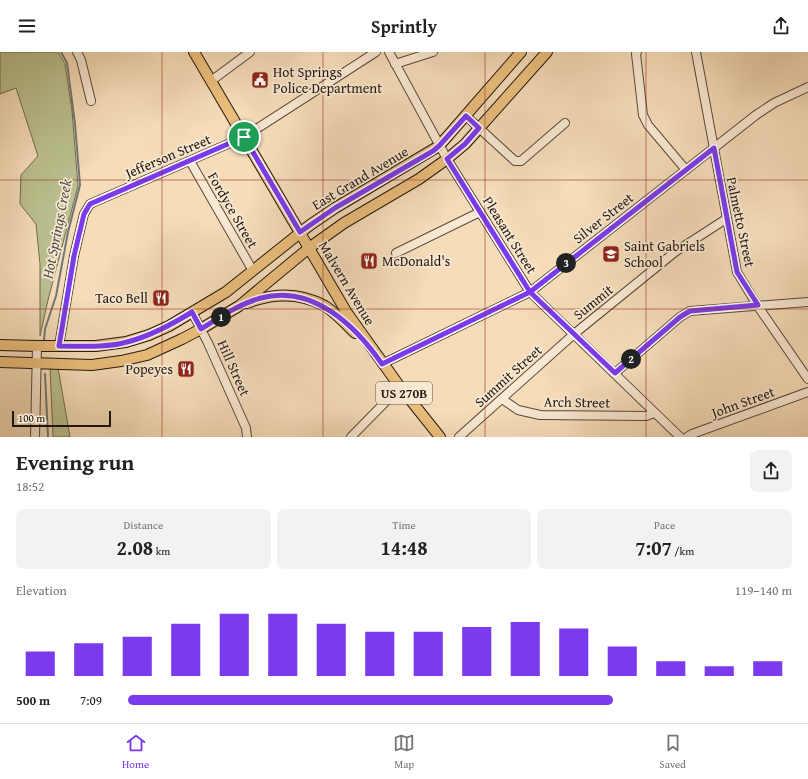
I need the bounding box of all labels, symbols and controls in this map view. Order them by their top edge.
text: Sprintly [371,13,437,40]
icon: menu [16,15,38,37]
icon: share [770,15,792,37]
place label: Hot Springs Police Department [273,62,382,98]
public building icon: Hot Springs Police Department [250,70,270,90]
pin [227,120,261,154]
icon: arrive [233,126,255,148]
street label: Jefferson Street [120,129,214,184]
street label: East Grand Avenue [308,141,412,215]
street label: Fordyce Street [203,168,263,252]
street label: Palmetto Street [722,175,760,269]
water label: Hot Springs Creek [36,177,76,282]
street label: Silver Street [568,188,638,248]
street label: Pleasant Street [478,192,542,278]
place label: Saint Gabriels School [624,236,705,272]
street label: Malvern Avenue [314,237,380,329]
school or university icon: Saint Gabriels School [601,244,621,264]
restaurant icon: McDonald's [359,251,379,271]
place label: McDonald's [382,251,450,271]
pin: 3 [556,253,576,273]
text: 3 [563,255,569,271]
street label: Summit [569,280,617,324]
place label: Taco Bell [95,288,148,308]
restaurant icon: Taco Bell [151,288,171,308]
pin: 1 [211,307,231,327]
text: 1 [218,309,224,325]
street label: Hill Street [213,337,255,399]
street label: Summit Street [470,340,546,412]
pin: 2 [621,349,641,369]
text: 2 [628,351,634,367]
place label: Popeyes [125,359,173,379]
restaurant icon: Popeyes [176,359,196,379]
street label: John Street [707,381,777,423]
road number: US 270B [376,382,432,404]
street label: Arch Street [544,391,610,413]
scale bar [12,409,111,428]
text: 100 m [18,410,45,426]
text: Evening run [16,446,134,478]
button: share [750,450,792,492]
text: 18:52 [16,477,44,496]
text: Distance [124,517,163,533]
text: Time [392,517,416,533]
text: Pace [654,517,675,533]
text: 2.08 [116,533,153,562]
text: 14:48 [380,533,428,562]
text: 7:07 [635,533,672,562]
text: km [153,543,170,559]
text: /km [672,543,694,559]
text: Elevation [16,581,67,600]
text: 119–140 m [735,581,792,600]
text: 500 m [16,691,50,710]
text: 7:09 [80,691,102,710]
tab: Home [122,732,149,772]
tab: Map [393,732,415,772]
tab: Saved [659,732,686,772]

